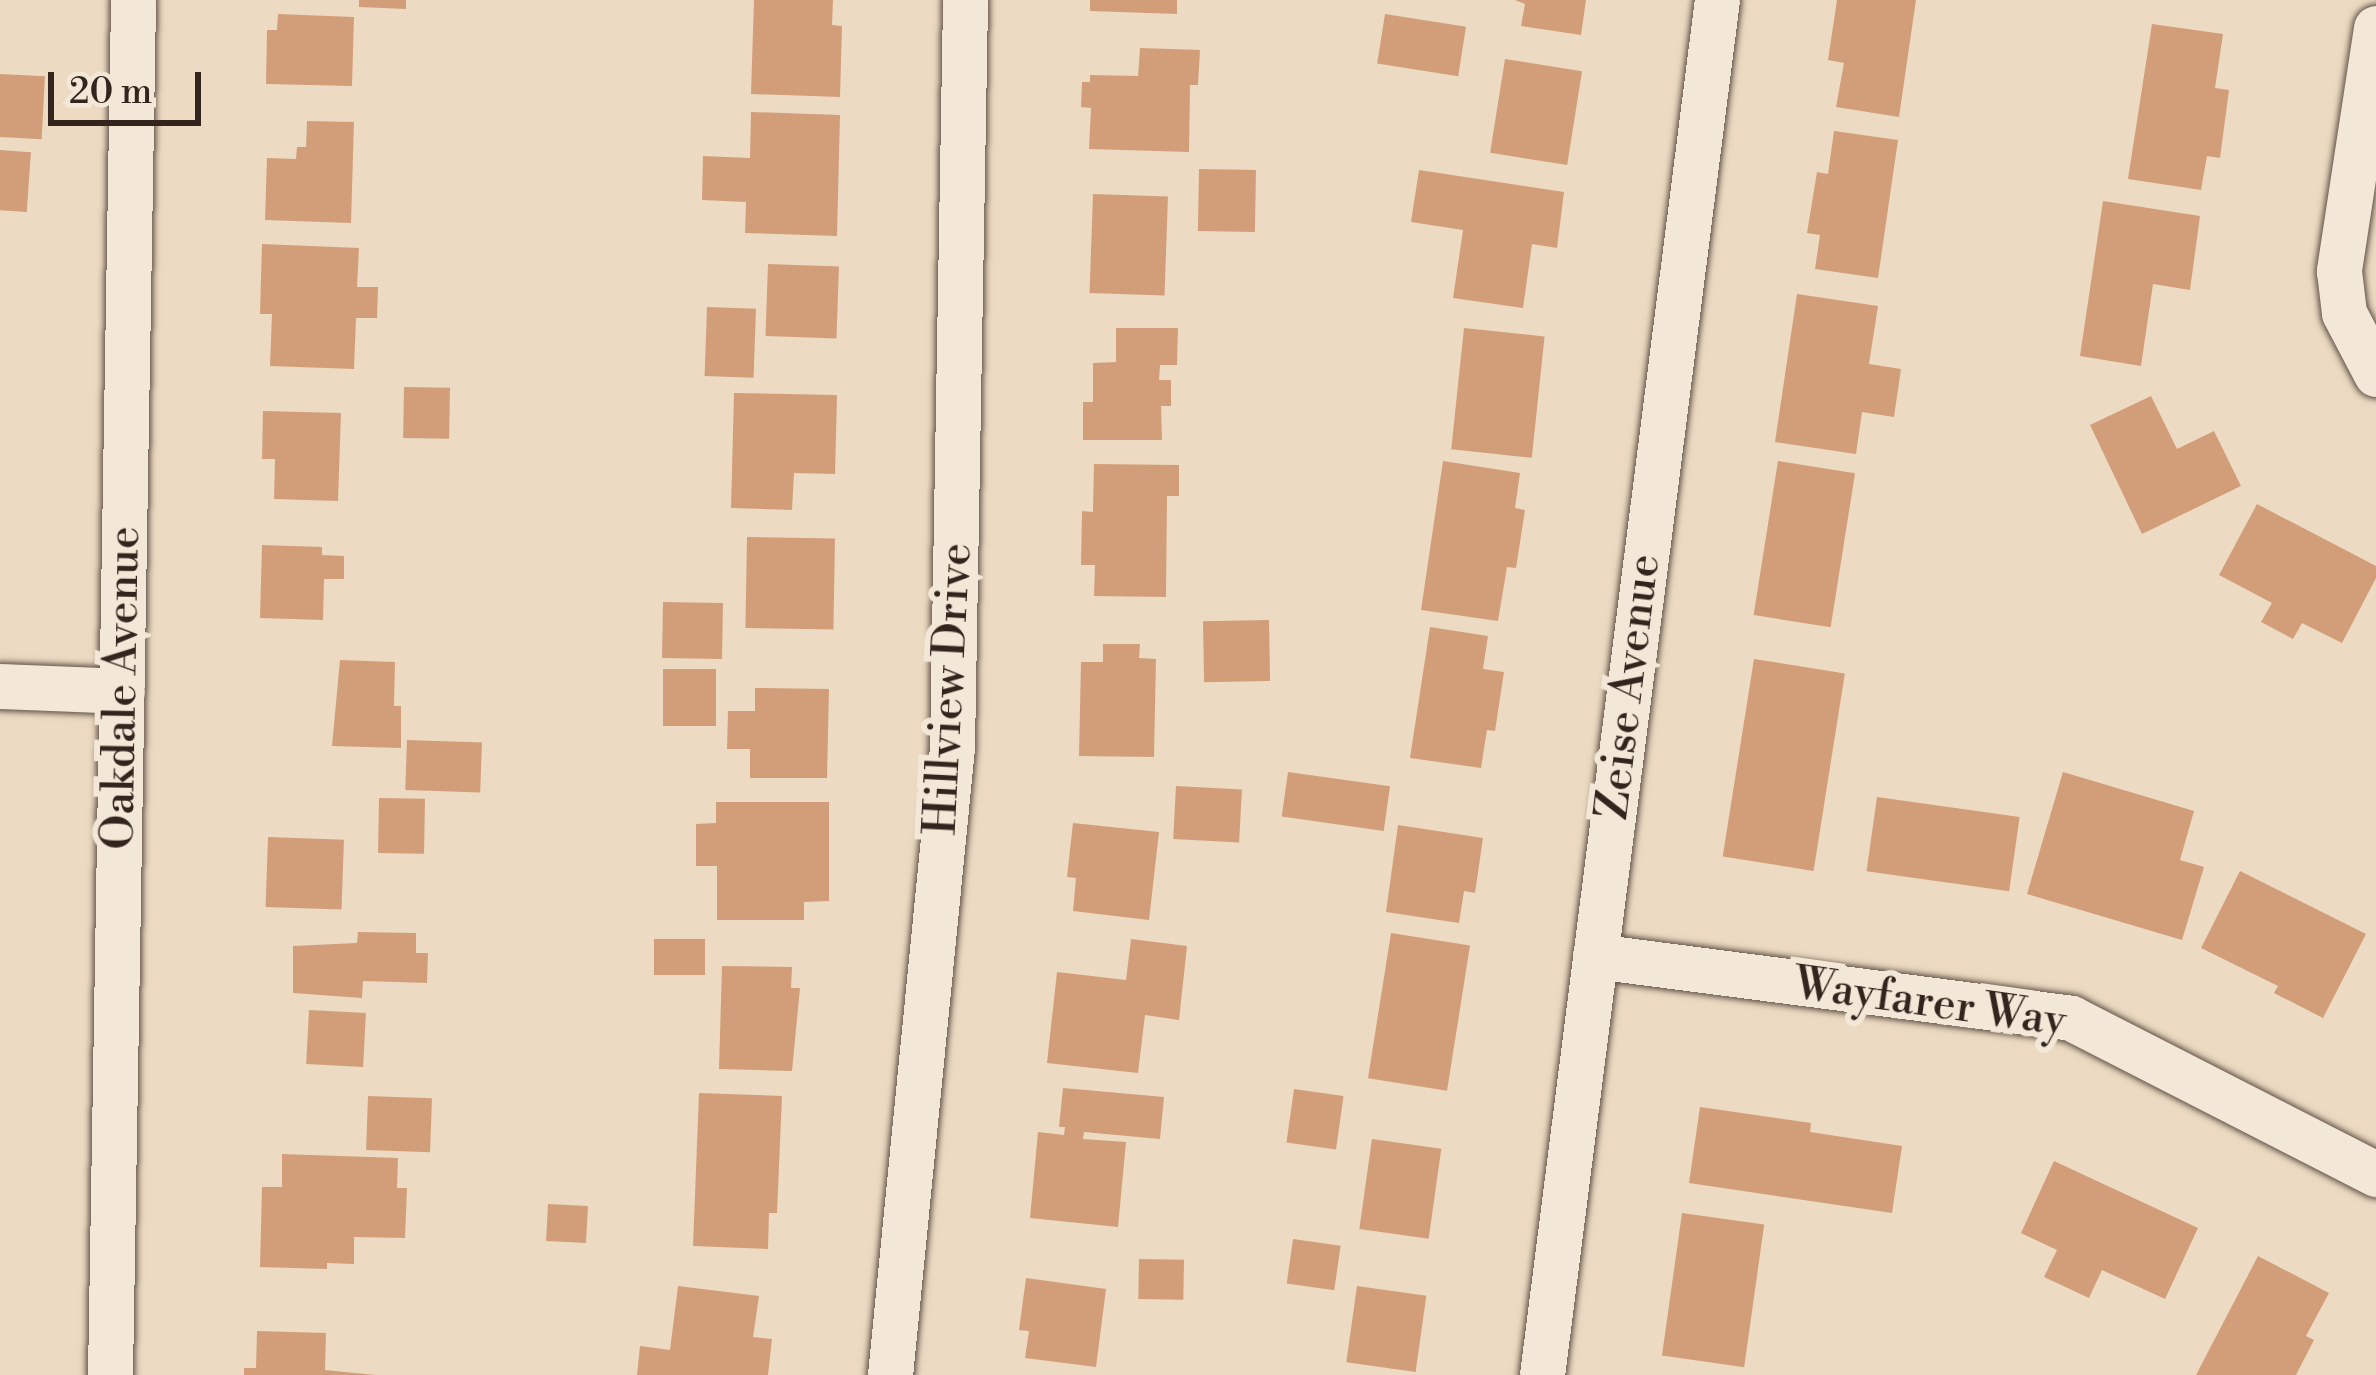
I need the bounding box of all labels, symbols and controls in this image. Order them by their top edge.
scale bar [54,48,207,122]
text: 20 m [69,70,152,115]
street label: Oakdale Avenue [92,526,152,850]
street label: Hillview Drive [914,541,984,837]
street label: Zeise Avenue [1586,551,1672,823]
street label: Wayfarer Way [1791,957,2069,1049]

